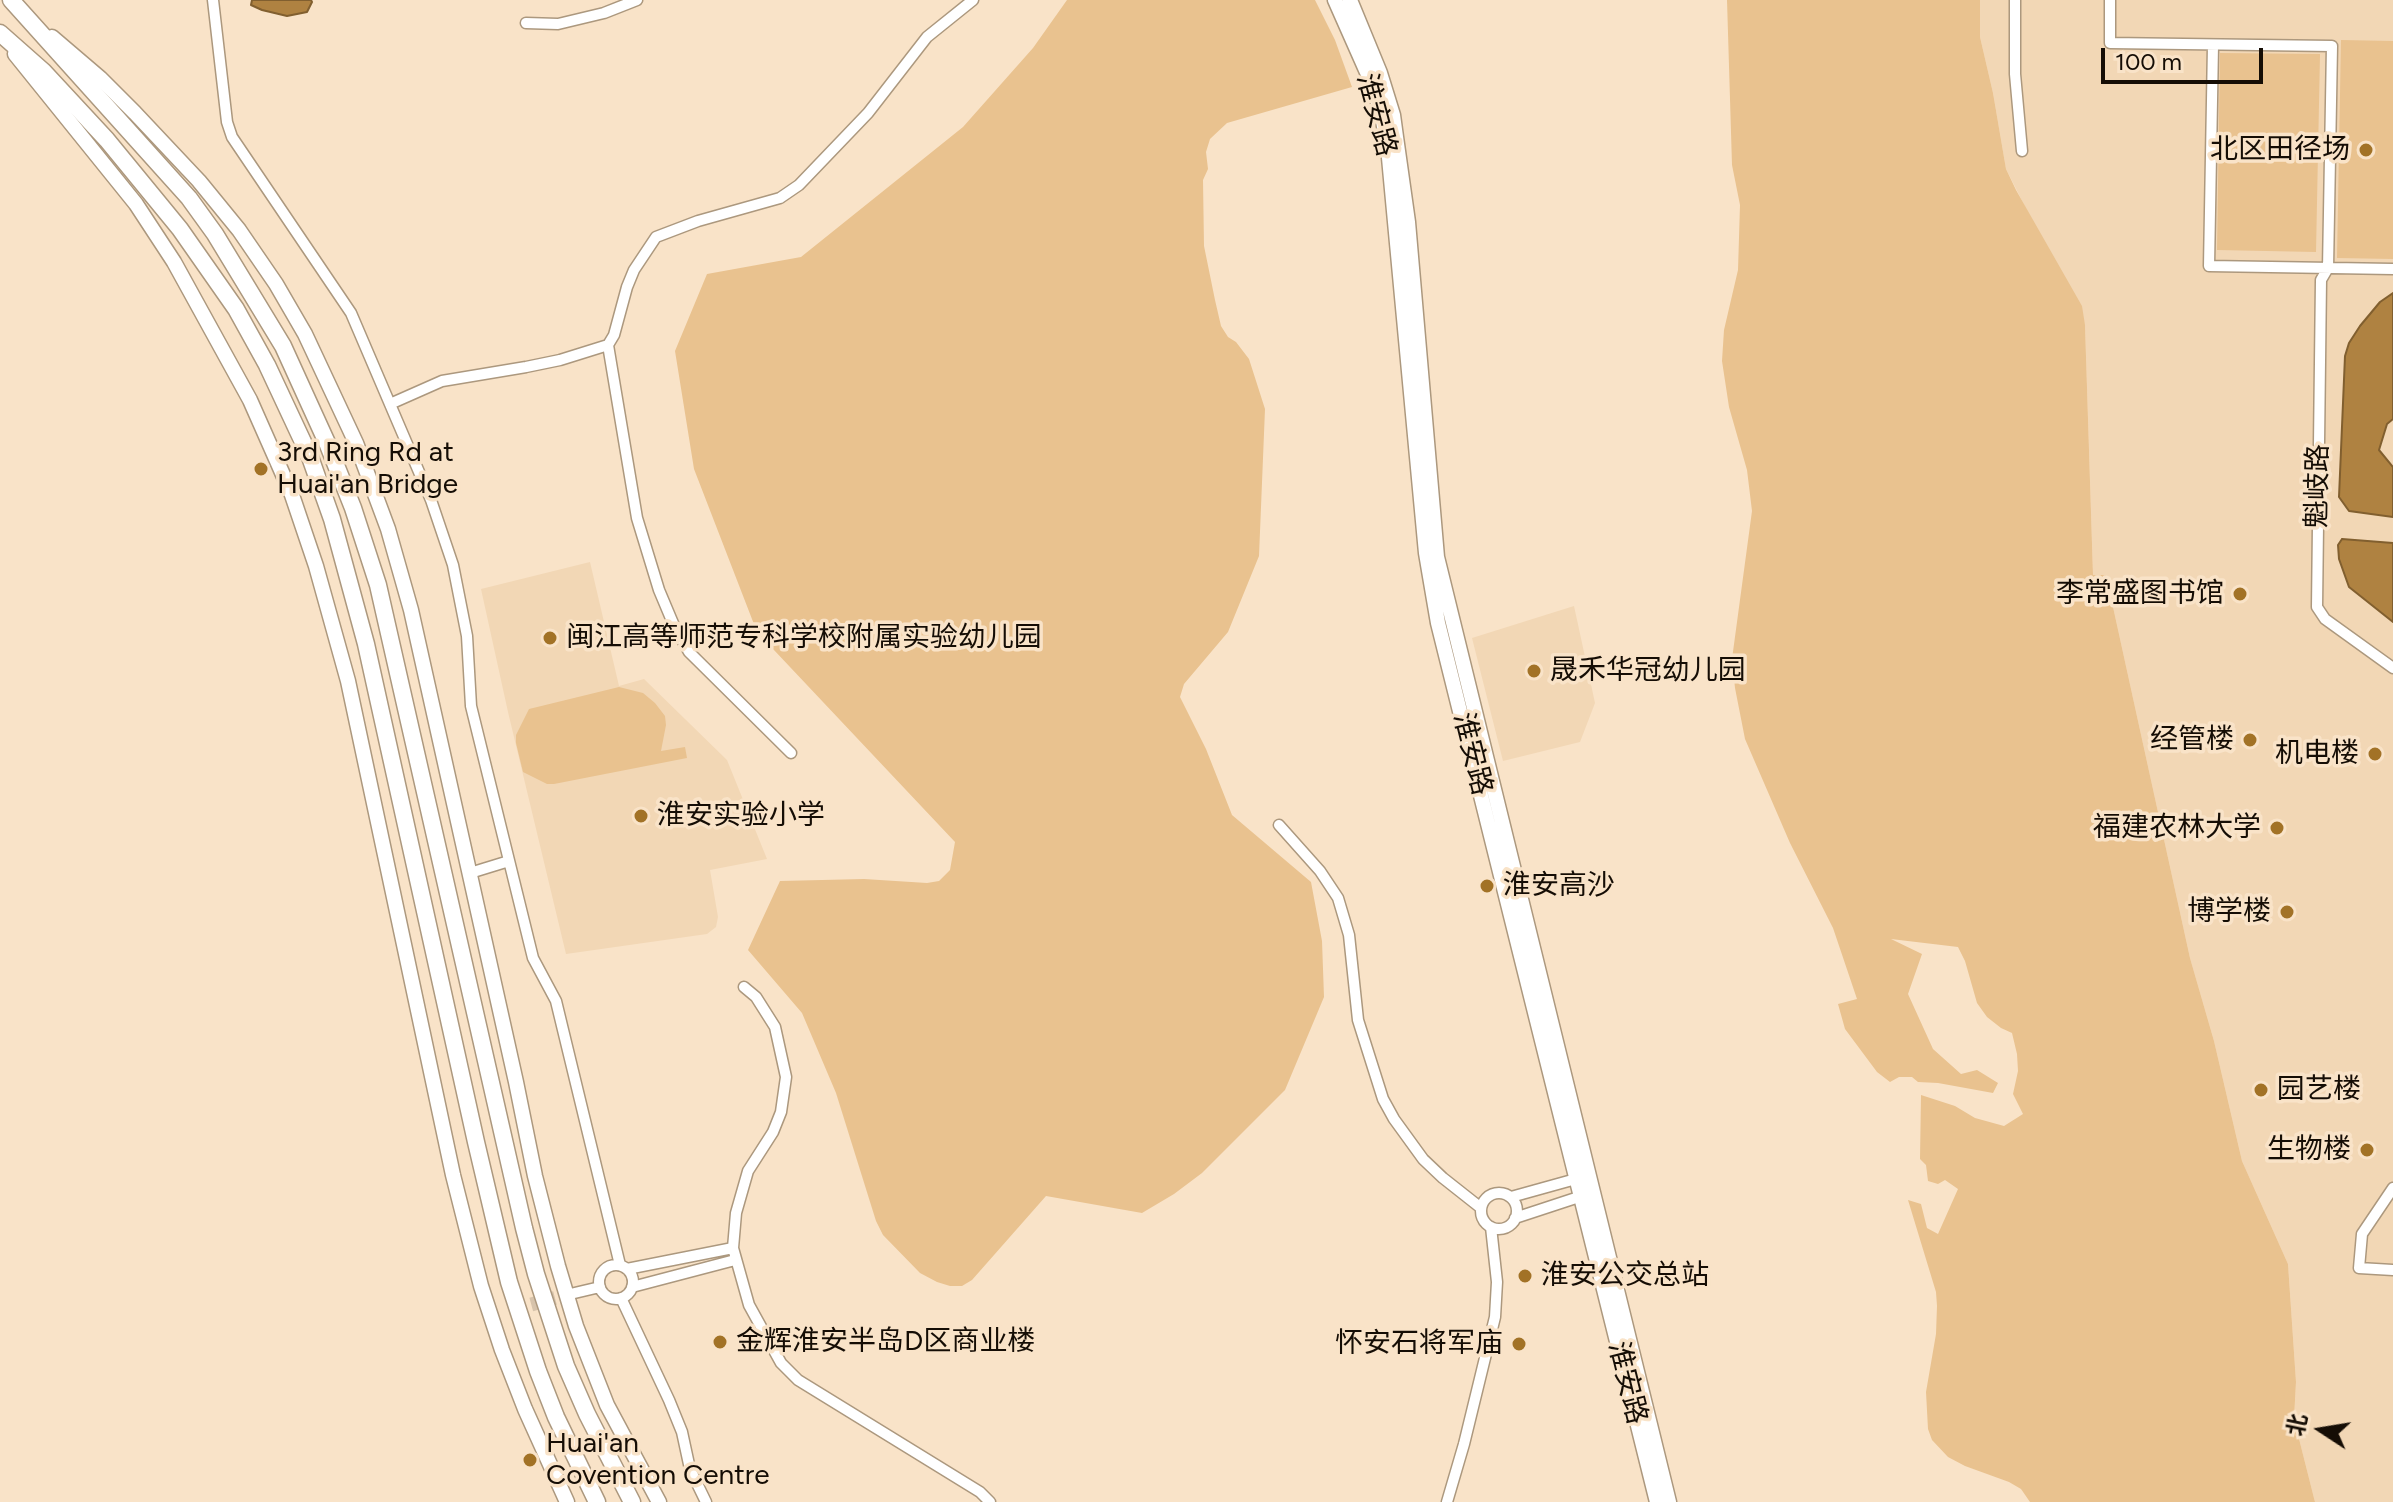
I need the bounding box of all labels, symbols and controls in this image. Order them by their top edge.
scale bar [2105,32,2267,82]
text: 100 m [2115,47,2182,76]
street label: 淮安路 [1349,70,1403,160]
place label: 北区田径场 [2210,133,2350,167]
marker: 北区田径场 [2357,141,2375,159]
place label: 3rd Ring Rd at Huai'an Bridge [277,436,458,502]
street label: 魁岐路 [2300,444,2336,528]
marker: 3rd Ring Rd at Huai'an Bridge [252,460,270,478]
place label: 李常盛图书馆 [2056,577,2224,611]
marker: 李常盛图书馆 [2231,585,2249,603]
place label: 闽江高等师范专科学校附属实验幼儿园 [566,621,1042,655]
marker: 闽江高等师范专科学校附属实验幼儿园 [541,629,559,647]
place label: 晟禾华冠幼儿园 [1550,654,1746,688]
marker: 晟禾华冠幼儿园 [1525,662,1543,680]
street label: 淮安路 [1446,709,1498,799]
place label: 经管楼 [2150,723,2234,757]
marker: 经管楼 [2241,731,2259,749]
place label: 机电楼 [2275,737,2359,771]
marker: 机电楼 [2366,745,2384,763]
place label: 淮安实验小学 [657,799,825,833]
marker: 淮安实验小学 [632,807,650,825]
place label: 福建农林大学 [2093,811,2261,845]
marker: 福建农林大学 [2268,819,2286,837]
place label: 淮安高沙 [1503,869,1615,903]
marker: 淮安高沙 [1478,877,1496,895]
place label: 博学楼 [2187,895,2271,929]
marker: 博学楼 [2278,903,2296,921]
place label: 园艺楼 [2277,1073,2361,1107]
marker: 园艺楼 [2252,1081,2270,1099]
place label: 生物楼 [2267,1133,2351,1167]
marker: 生物楼 [2358,1141,2376,1159]
place label: 淮安公交总站 [1541,1259,1709,1293]
marker: 淮安公交总站 [1516,1267,1534,1285]
place label: 金辉淮安半岛D区商业楼 [736,1325,1035,1359]
place label: 怀安石将军庙 [1335,1327,1503,1361]
marker: 金辉淮安半岛D区商业楼 [711,1333,729,1351]
marker: 怀安石将军庙 [1510,1335,1528,1353]
street label: 淮安路 [1601,1338,1653,1428]
north arrow [2281,1390,2361,1470]
text: 北 [2282,1411,2313,1438]
place label: Huai'an Covention Centre [546,1427,769,1493]
marker: Huai'an Covention Centre [521,1451,539,1469]

